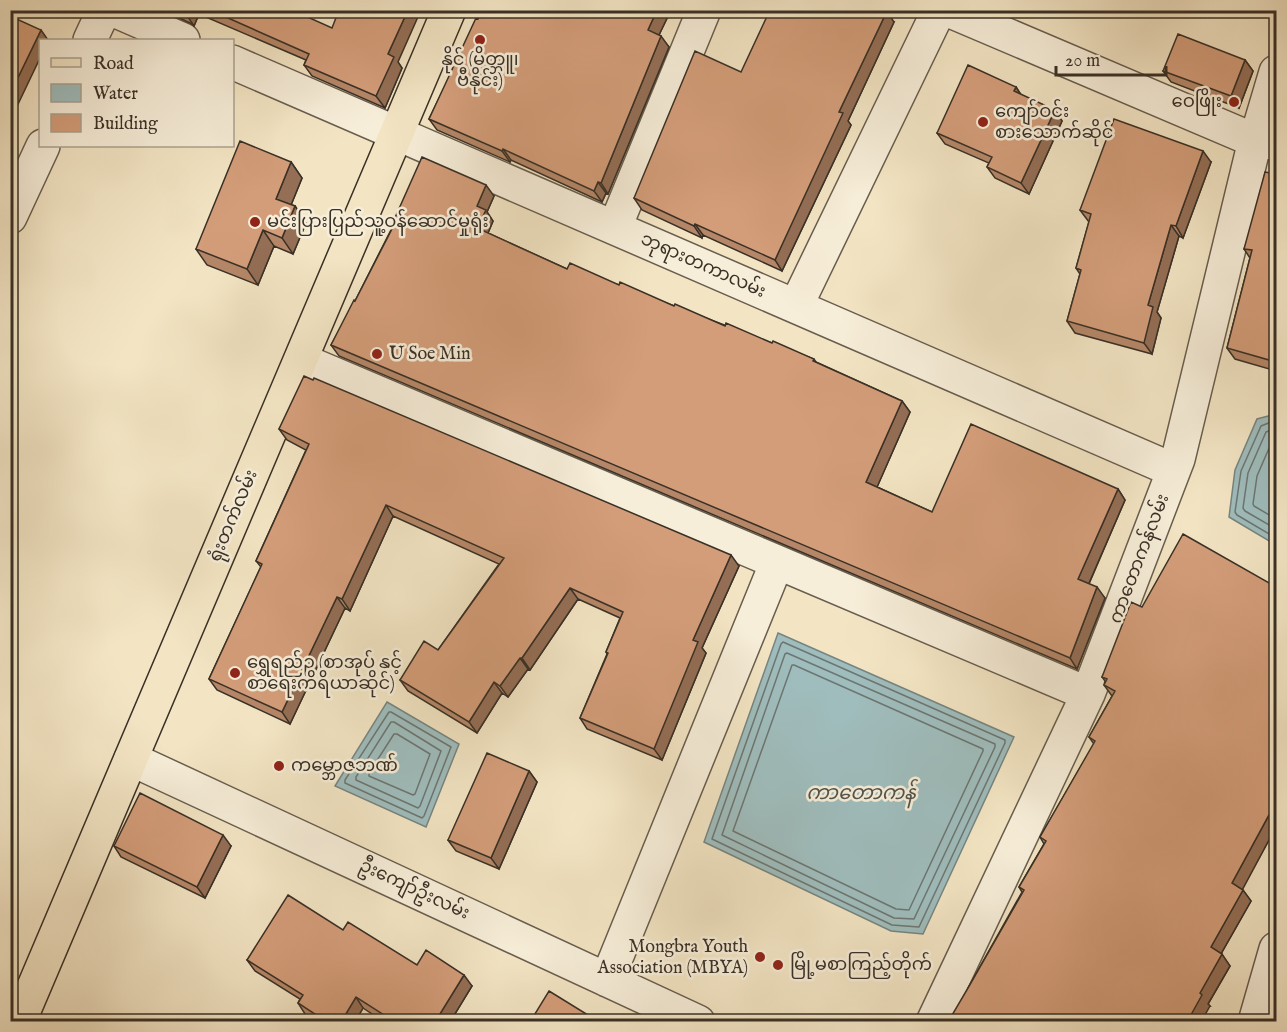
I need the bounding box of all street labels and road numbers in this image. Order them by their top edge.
street label: ဘုရားတကာလမ်း [636,225,770,306]
street label: ရုံးတက်လမ်း [202,465,265,566]
street label: ကာတောကန်လမ်း [1102,490,1177,628]
street label: ဦးကျော်ဦးလမ်း [354,852,474,927]

